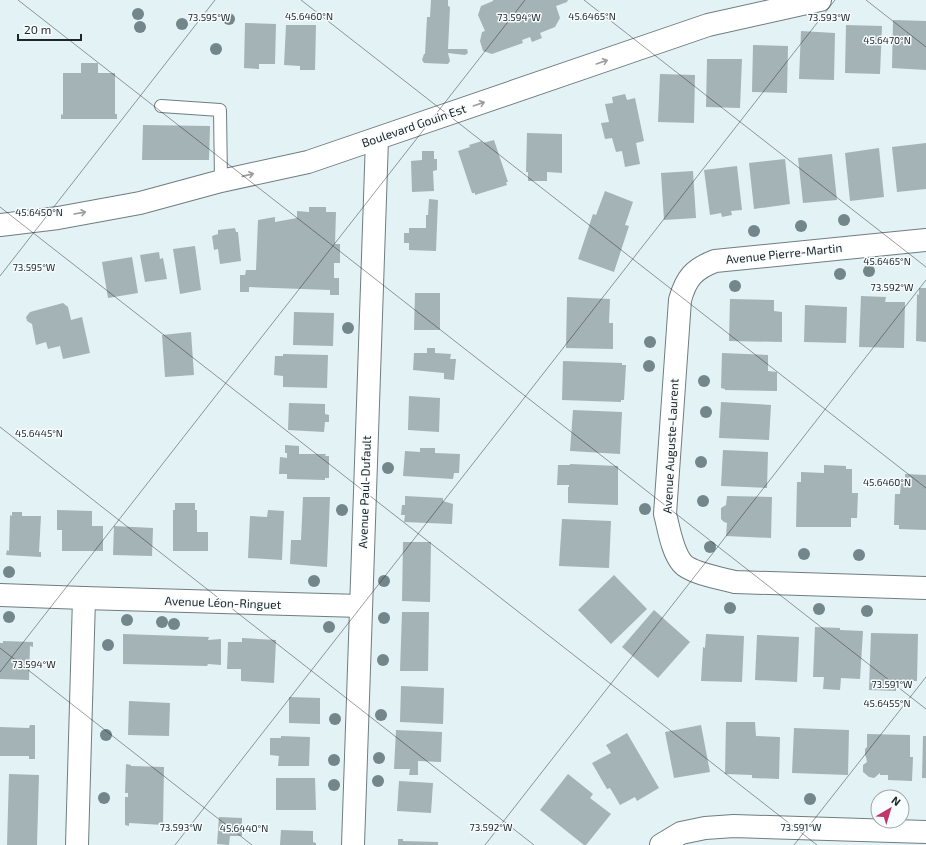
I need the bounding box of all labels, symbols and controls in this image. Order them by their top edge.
text: 45.6460°N [285,10,333,22]
text: 45.6465°N [568,10,616,22]
text: 73.595°W [188,11,231,23]
text: 73.594°W [497,11,541,23]
text: 73.593°W [808,11,851,23]
scale bar [18,16,81,42]
text: 20 m [24,22,51,36]
text: 45.6470°N [863,34,911,46]
one-way arrow [595,57,607,65]
one-way arrow [472,99,484,107]
street label: Boulevard Gouin Est [360,100,468,149]
one-way arrow [241,171,254,179]
text: 45.6450°N [15,206,63,218]
one-way arrow [73,209,86,217]
street label: Avenue Pierre-Martin [725,240,843,266]
text: 45.6465°N [863,255,911,267]
text: 73.595°W [13,261,56,273]
text: 73.592°W [871,281,914,293]
street label: Avenue Auguste-Laurent [659,378,681,514]
text: 45.6445°N [15,427,63,439]
street label: Avenue Paul-Dufault [355,435,373,549]
text: 45.6460°N [863,476,911,488]
street label: Avenue Léon-Ringuet [165,593,282,611]
text: 73.594°W [12,658,56,670]
text: 73.591°W [871,678,913,690]
text: 45.6455°N [863,697,911,709]
north arrow [870,789,910,829]
text: N [889,793,904,808]
text: 73.593°W [160,821,203,833]
text: 73.592°W [470,821,513,833]
text: 73.591°W [780,821,822,833]
text: 45.6440°N [220,822,268,834]

